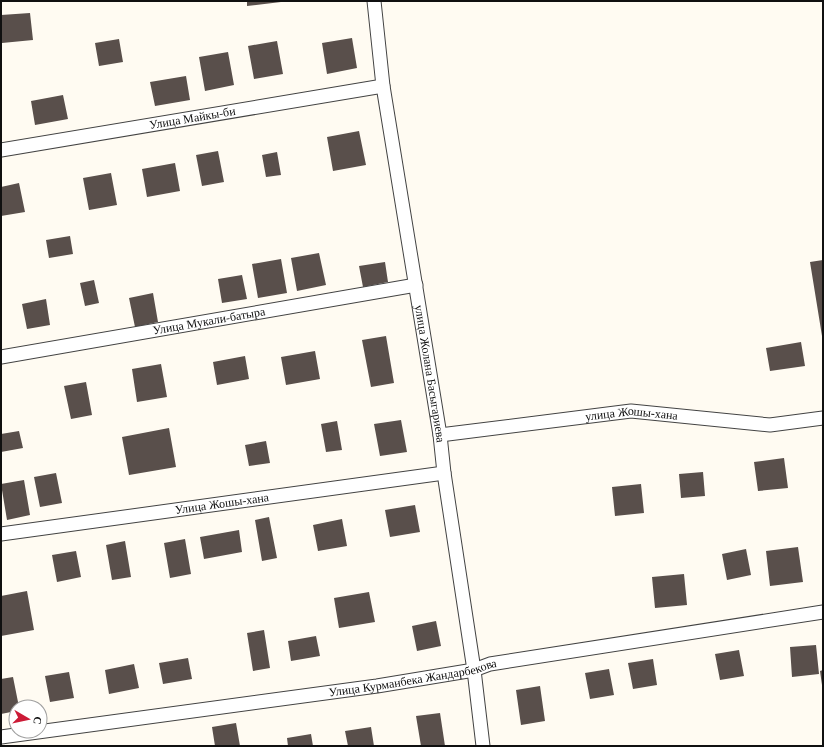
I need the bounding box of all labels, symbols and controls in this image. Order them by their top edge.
street label: Улица Майкы-би [148,104,237,132]
street label: Улица Мукали-батыра [152,304,267,338]
street label: улица Жолана Басыгариева [412,304,448,444]
street label: улица Жошы-хана [584,404,679,424]
street label: Улица Жошы-хана [174,490,270,517]
street label: Улица Курманбека Жандарбекова [328,656,498,700]
north arrow [8,699,48,739]
text: С [31,716,44,725]

